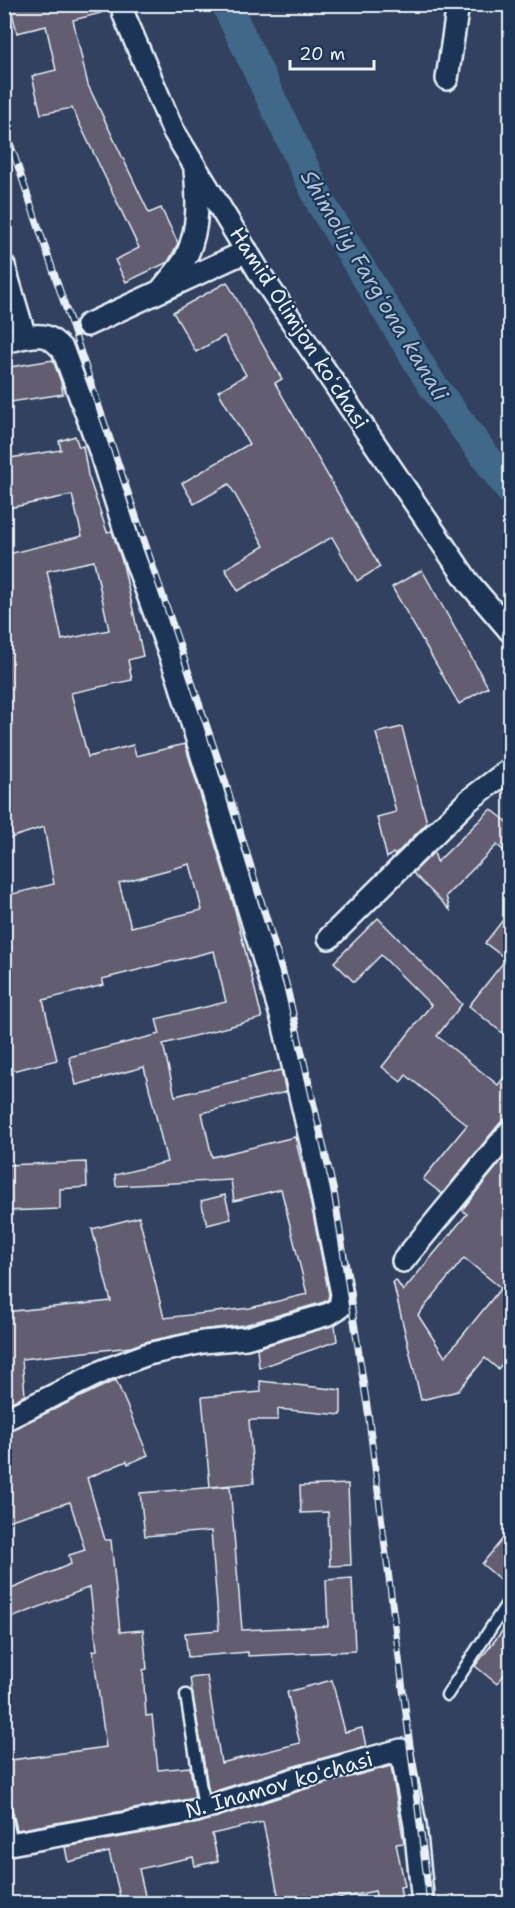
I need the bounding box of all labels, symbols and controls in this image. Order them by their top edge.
scale bar [290,33,374,71]
text: 20 m [299,42,345,66]
water label: Shimoliy Fargʻona kanali [294,164,456,407]
street label: Hamid Olimjon koʻchasi [223,221,375,435]
street label: N. Inamov koʻchasi [182,1745,376,1825]

